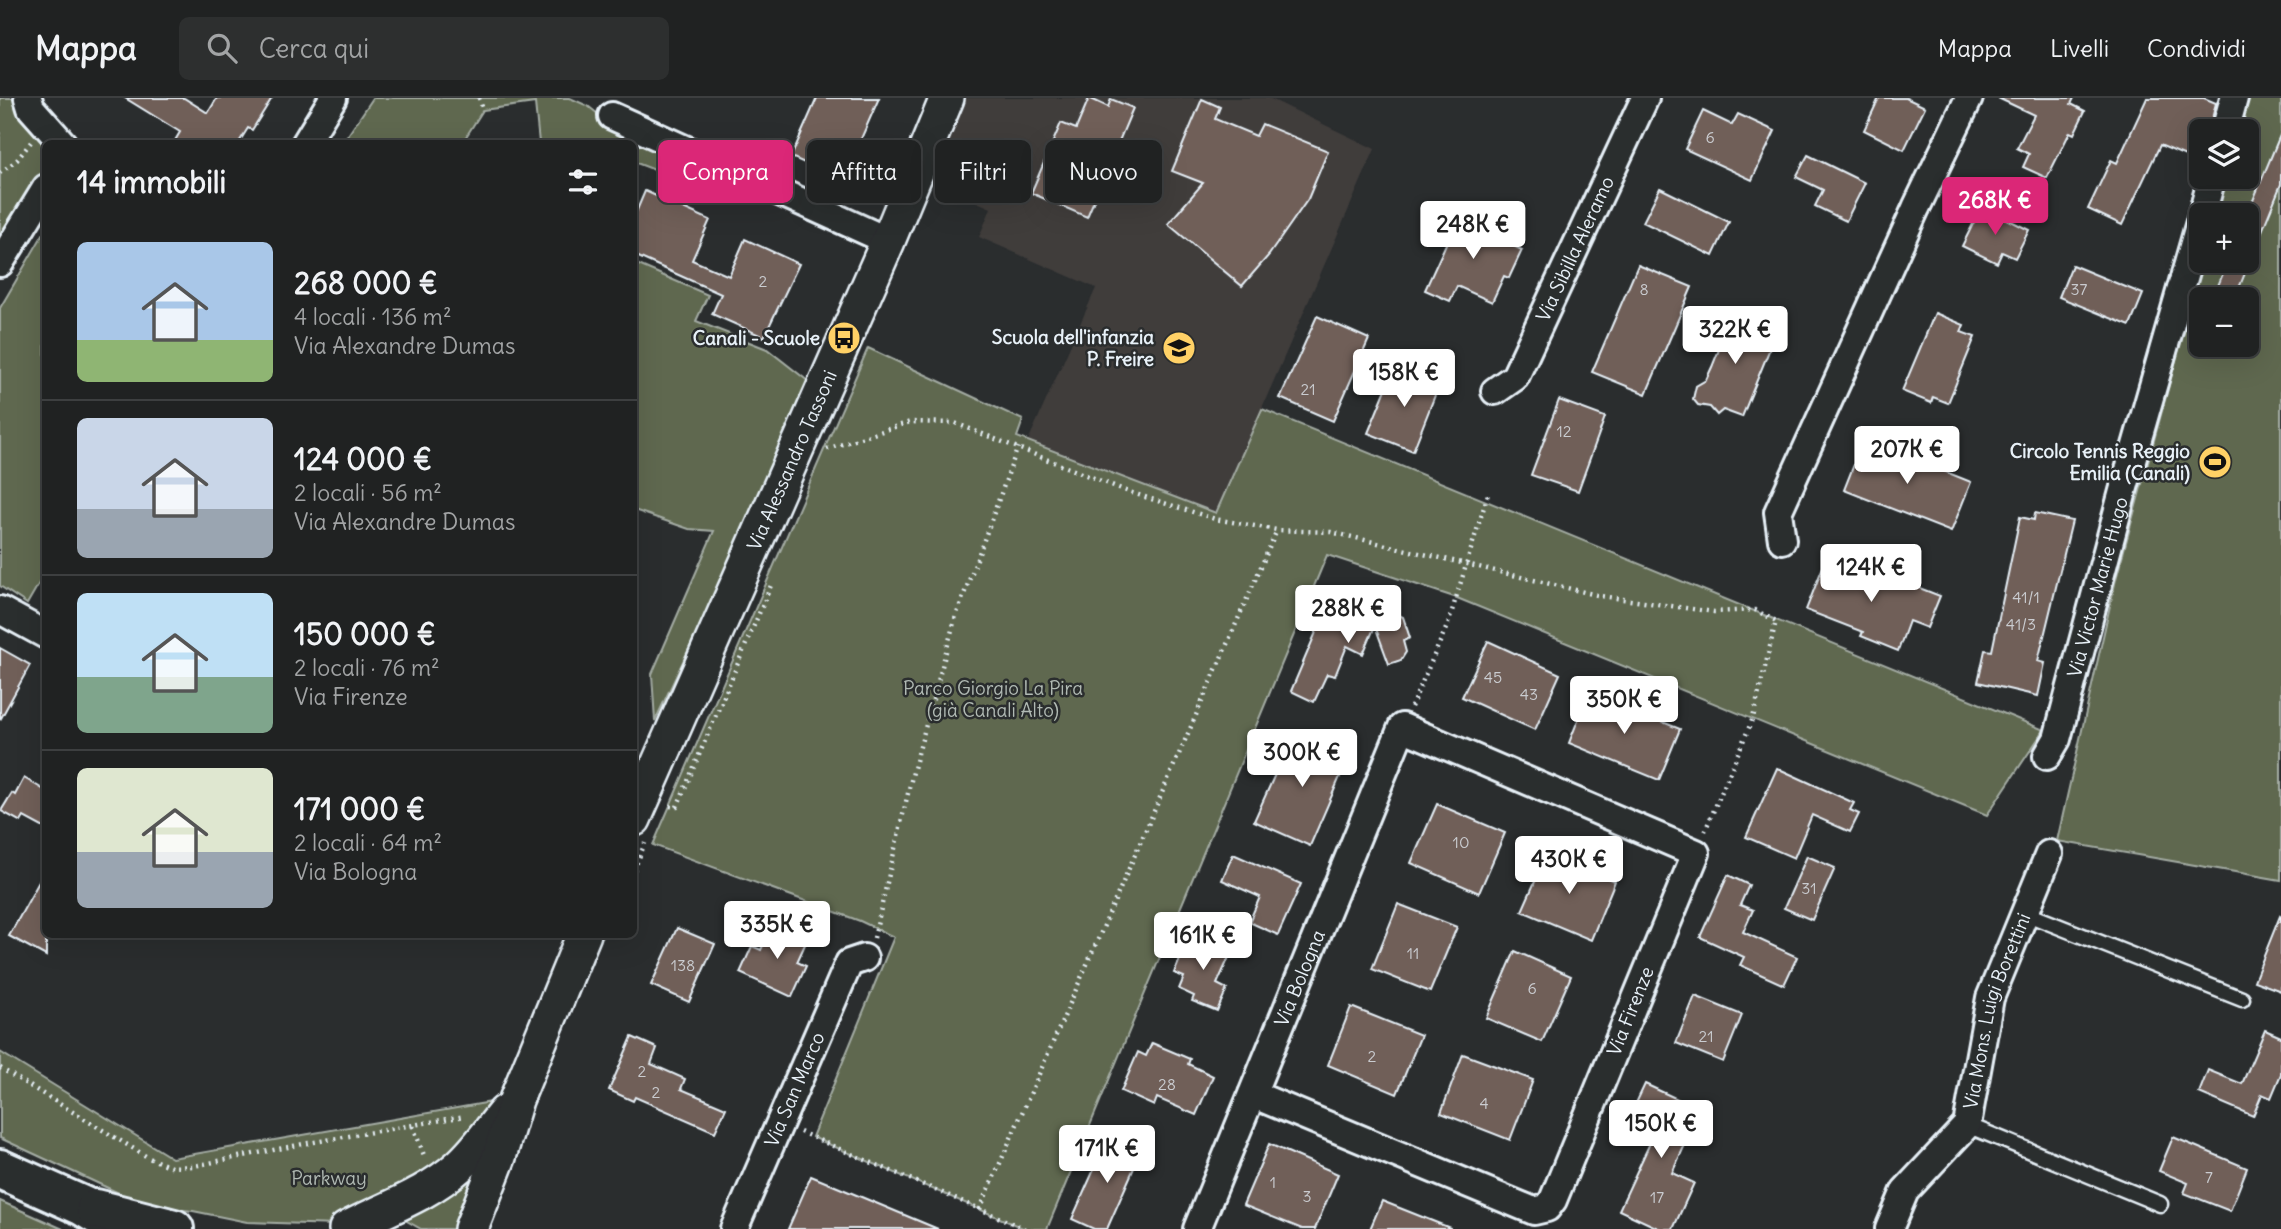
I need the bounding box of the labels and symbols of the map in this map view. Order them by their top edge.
house number: 6 [1705,127,1715,147]
street label: Via Sibilla Aleramo [1531,172,1619,325]
pin: 268K € [1938,178,2052,237]
pin: 248K € [1416,202,1530,261]
house number: 2 [759,271,768,291]
house number: 8 [1639,279,1649,299]
house number: 37 [2071,279,2088,299]
pin: 322K € [1678,306,1792,366]
bus stop icon: Canali - Scuole [825,319,863,357]
place label: Scuola dell'infanzia P. Freire [992,325,1154,371]
place label: Canali - Scuole [693,326,820,350]
school or university icon: Scuola dell'infanzia P. Freire [1160,329,1198,367]
pin: 158K € [1347,350,1461,409]
street label: Via Alessandro Tassoni [742,366,842,554]
house number: 21 [1300,379,1316,399]
house number: 12 [1556,421,1572,441]
pin: 207K € [1850,426,1964,486]
place label: Circolo Tennis Reggio Emilia (Canali) [2010,439,2190,485]
sports icon: Circolo Tennis Reggio Emilia (Canali) [2196,443,2234,481]
street label: Via Victor Marie Hugo [2062,494,2133,680]
pin: 124K € [1814,545,1928,604]
pin: 288K € [1291,586,1405,645]
house number: 41/1 [2012,587,2040,607]
house number: 41/3 [2006,614,2036,634]
house number: 45 [1484,667,1502,687]
park label: Parco Giorgio La Pira (già Canali Alto) [903,676,1083,722]
pin: 350K € [1567,676,1681,736]
house number: 43 [1520,684,1538,704]
pin: 300K € [1245,730,1359,789]
house number: 10 [1453,832,1469,852]
pin: 430K € [1512,836,1626,896]
house number: 31 [1801,878,1817,898]
pin: 335K € [720,902,834,961]
street label: Via Mons. Luigi Borettini [1958,909,2036,1111]
pin: 161K € [1146,912,1260,972]
street label: Via Bologna [1269,926,1330,1030]
house number: 11 [1407,943,1419,963]
house number: 138 [671,955,695,975]
street label: Via Firenze [1601,963,1659,1059]
house number: 6 [1527,978,1537,998]
house number: 21 [1698,1026,1714,1046]
street label: Via San Marco [759,1029,830,1150]
house number: 2 [1368,1046,1377,1066]
house number: 2 [638,1061,647,1081]
house number: 28 [1158,1074,1176,1094]
house number: 2 [652,1082,661,1102]
house number: 4 [1479,1093,1489,1113]
pin: 150K € [1604,1100,1718,1160]
pin: 171K € [1050,1126,1164,1185]
park label: Parkway [291,1166,367,1190]
house number: 7 [2205,1167,2213,1187]
house number: 1 [1270,1172,1276,1192]
house number: 3 [1302,1186,1312,1206]
house number: 17 [1650,1187,1664,1207]

